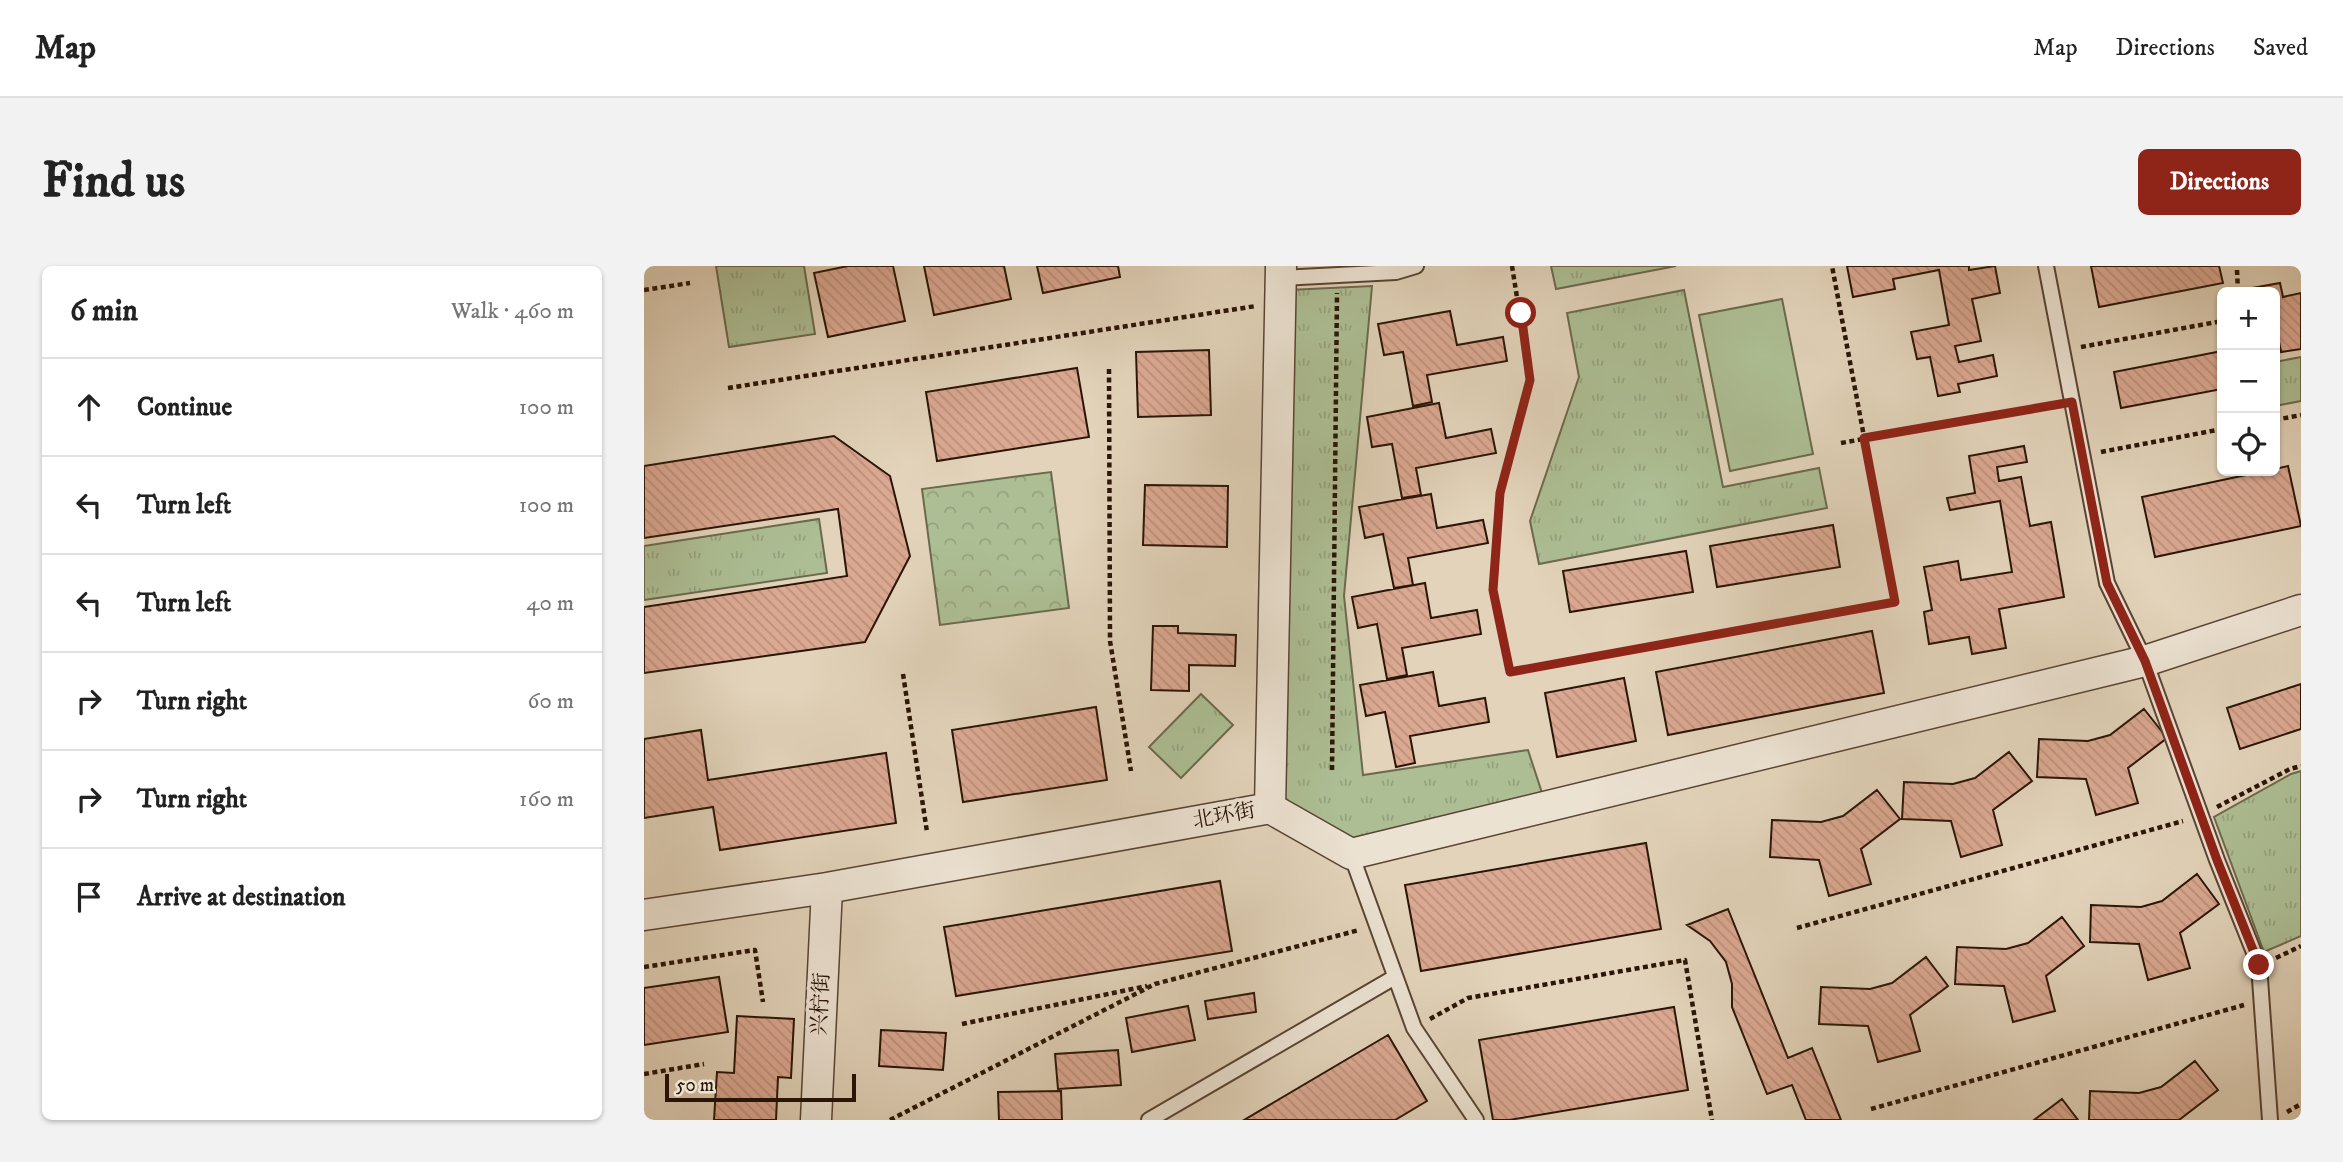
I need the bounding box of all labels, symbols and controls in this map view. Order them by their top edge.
text: Map [35,28,96,69]
text: Map [2033,33,2078,63]
text: Directions [2116,33,2215,63]
text: Saved [2253,33,2308,63]
button: Directions [2138,149,2301,215]
text: Find us [42,151,185,213]
map controls [2217,287,2280,476]
button: + [2217,287,2280,350]
text: 6 min [70,293,138,330]
text: Walk · 460 m [451,297,574,326]
route start [1505,297,1536,328]
button: − [2217,350,2280,413]
icon: ahead [70,388,108,426]
text: Continue [137,391,232,424]
text: 100 m [519,393,574,422]
button: locate [2217,413,2280,476]
icon: left [70,486,108,524]
text: Turn left [137,489,231,522]
text: 100 m [519,491,574,520]
icon: left [70,584,108,622]
text: Turn left [137,587,231,620]
text: 40 m [526,589,574,618]
icon: right [70,682,108,720]
text: Turn right [137,685,247,718]
text: 60 m [527,687,574,716]
icon: right [70,780,108,818]
text: Turn right [137,783,247,816]
text: 160 m [519,785,574,814]
street label: 北环街 [1191,798,1257,834]
icon: arrive [70,878,108,916]
text: Arrive at destination [137,881,346,914]
route end [2243,949,2274,980]
street label: 兴柠街 [806,972,836,1036]
scale bar [665,1071,856,1103]
text: 50 m [676,1074,714,1097]

